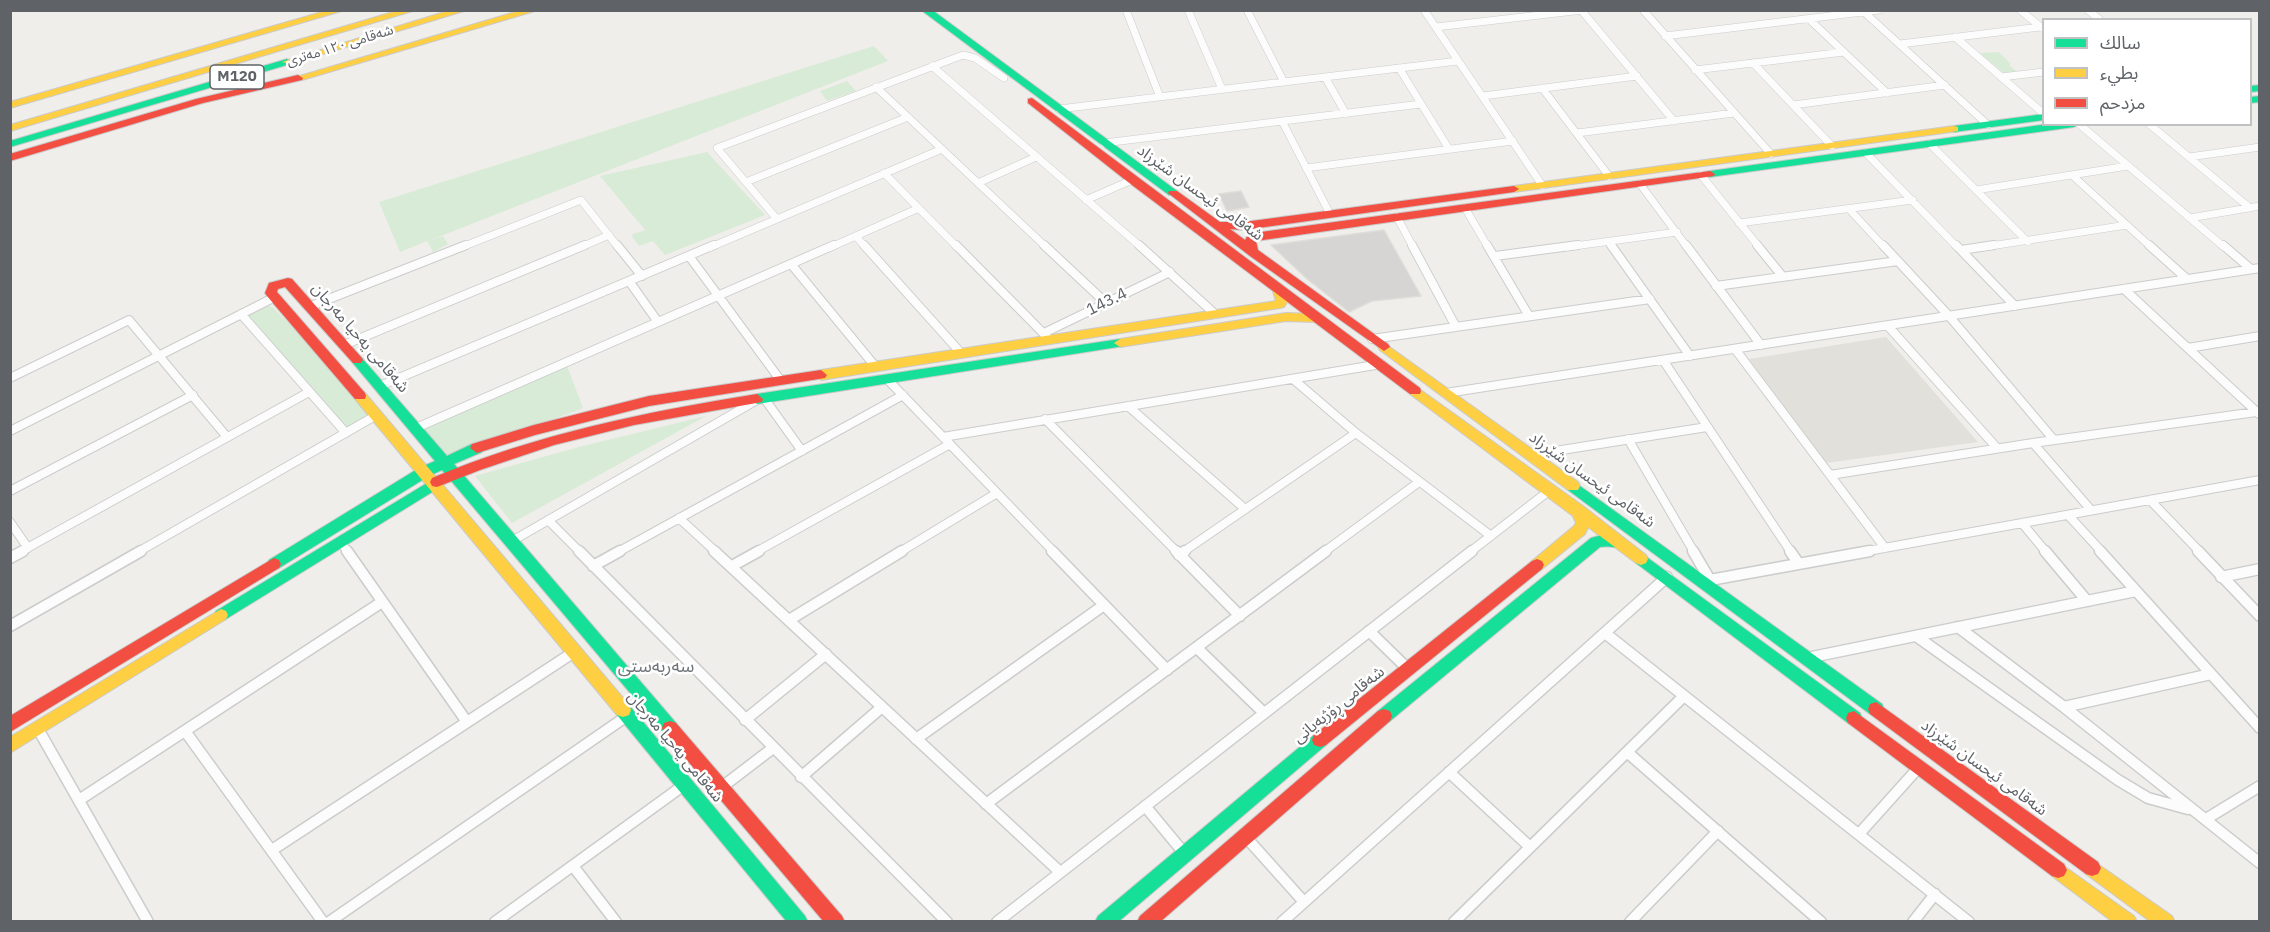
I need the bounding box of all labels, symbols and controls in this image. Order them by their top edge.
legend [2042,18,2252,126]
street label: شەقامی ١٢٠ مەتری [285,22,395,70]
text: سالك [2100,31,2141,54]
text: بطيء [2100,61,2138,84]
road number: M120 [210,65,264,89]
text: مزدحم [2100,91,2145,114]
street label: شەقامی ئیحسان شێرزاد [1133,141,1267,245]
street label: شەقامی یەحیا مەرجان [307,279,413,397]
street label: 143.4 [1084,284,1130,320]
street label: شەقامی ئیحسان شێرزاد [1525,428,1659,532]
district label: سه‌ربه‌ستی [618,656,694,678]
street label: شەقامی ڕۆژبەیانی [1289,662,1389,748]
street label: شەقامی یەحیا مەرجان [623,688,727,806]
street label: شەقامی ئیحسان شێرزاد [1917,716,2051,820]

